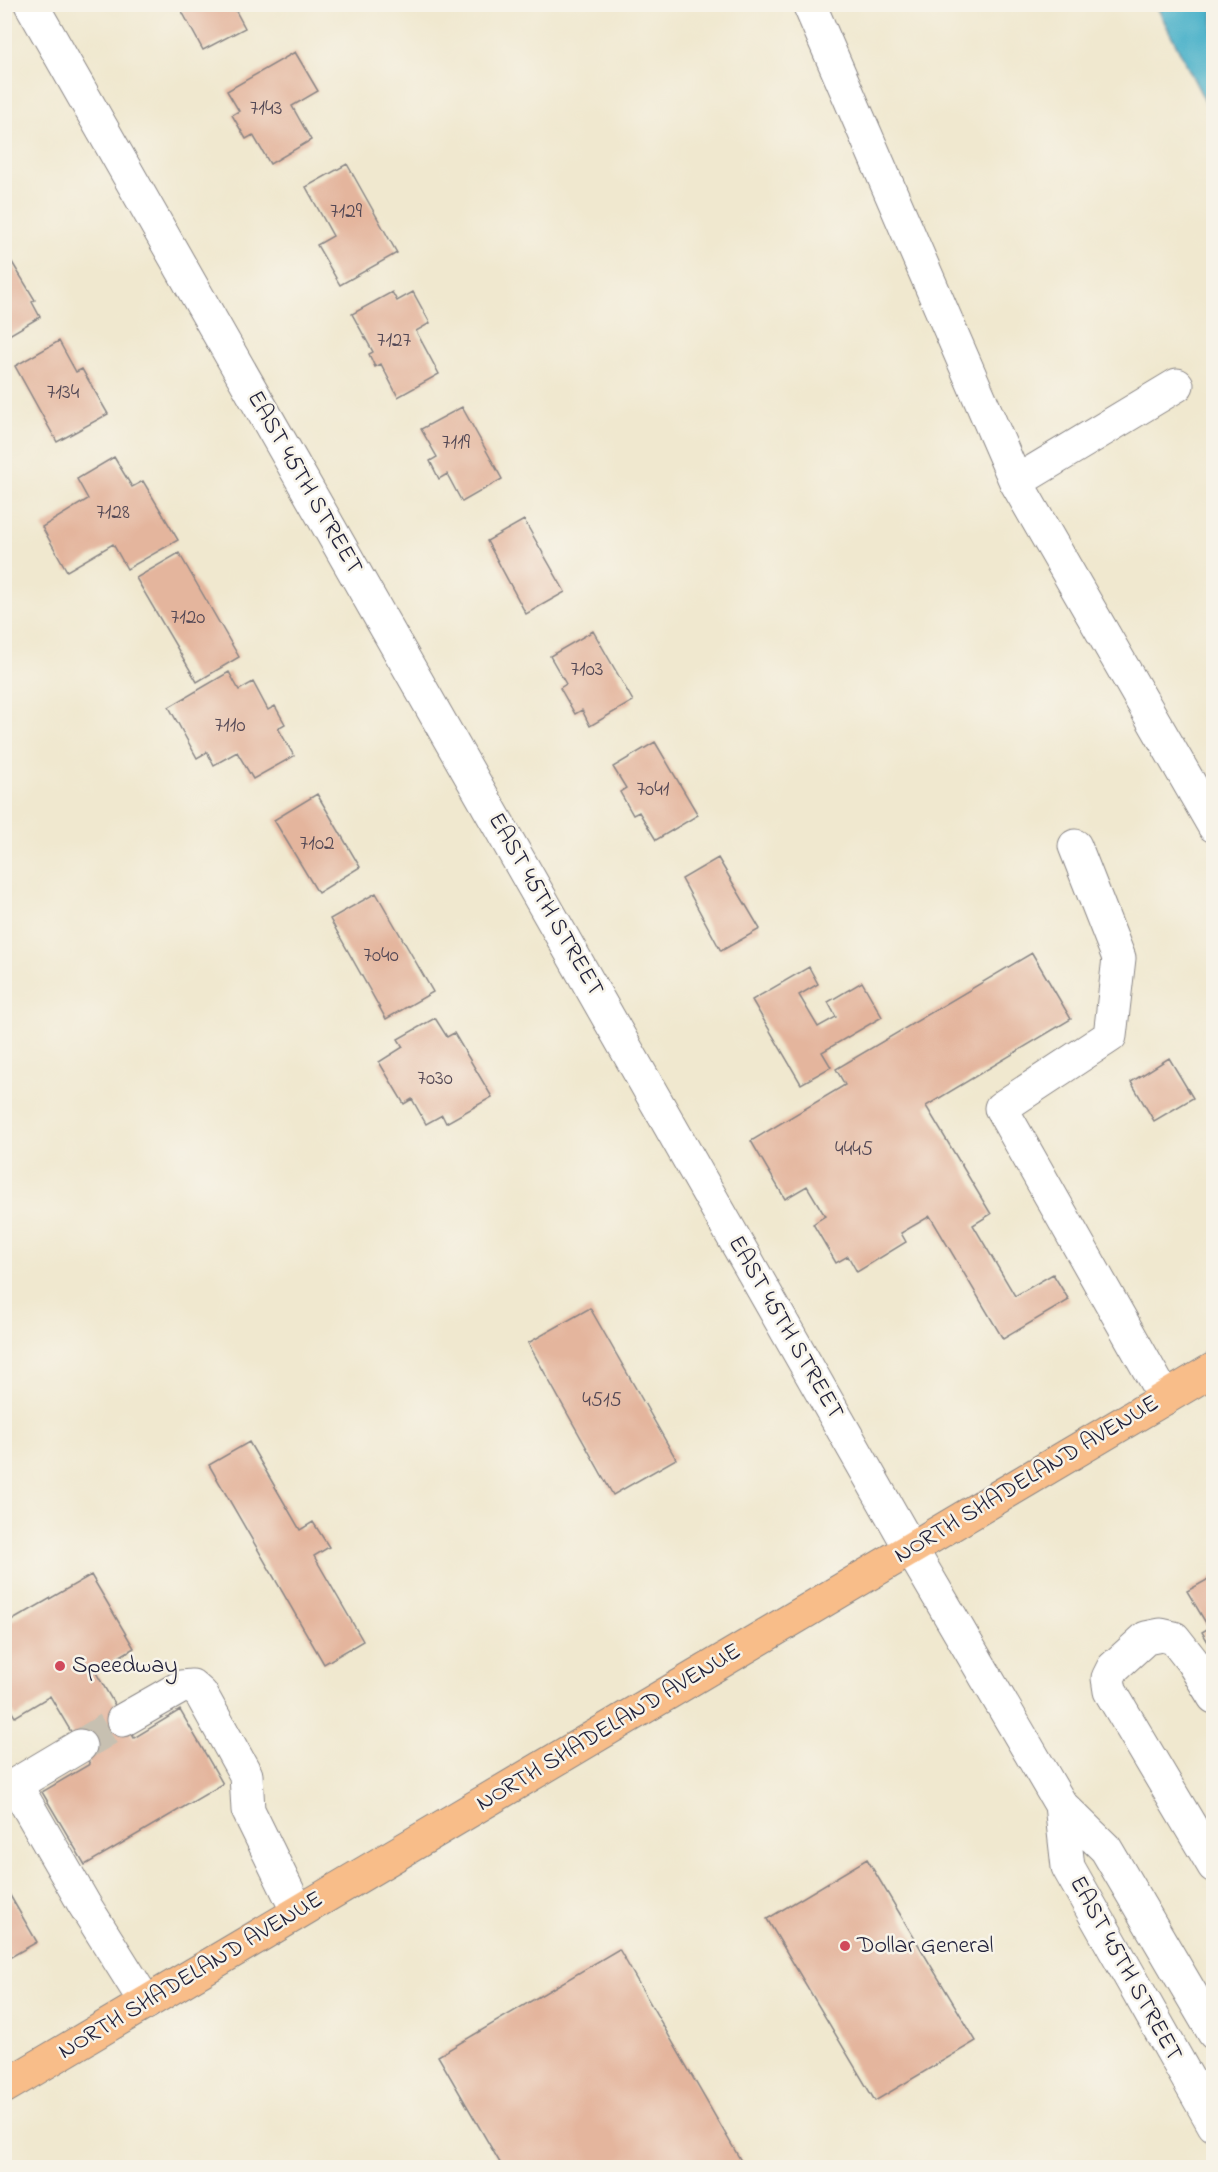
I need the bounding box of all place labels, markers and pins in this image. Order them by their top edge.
place label: Speedway [72,1649,178,1685]
marker: Speedway [53,1659,67,1673]
place label: Dollar General [856,1929,994,1964]
marker: Dollar General [838,1939,852,1953]

